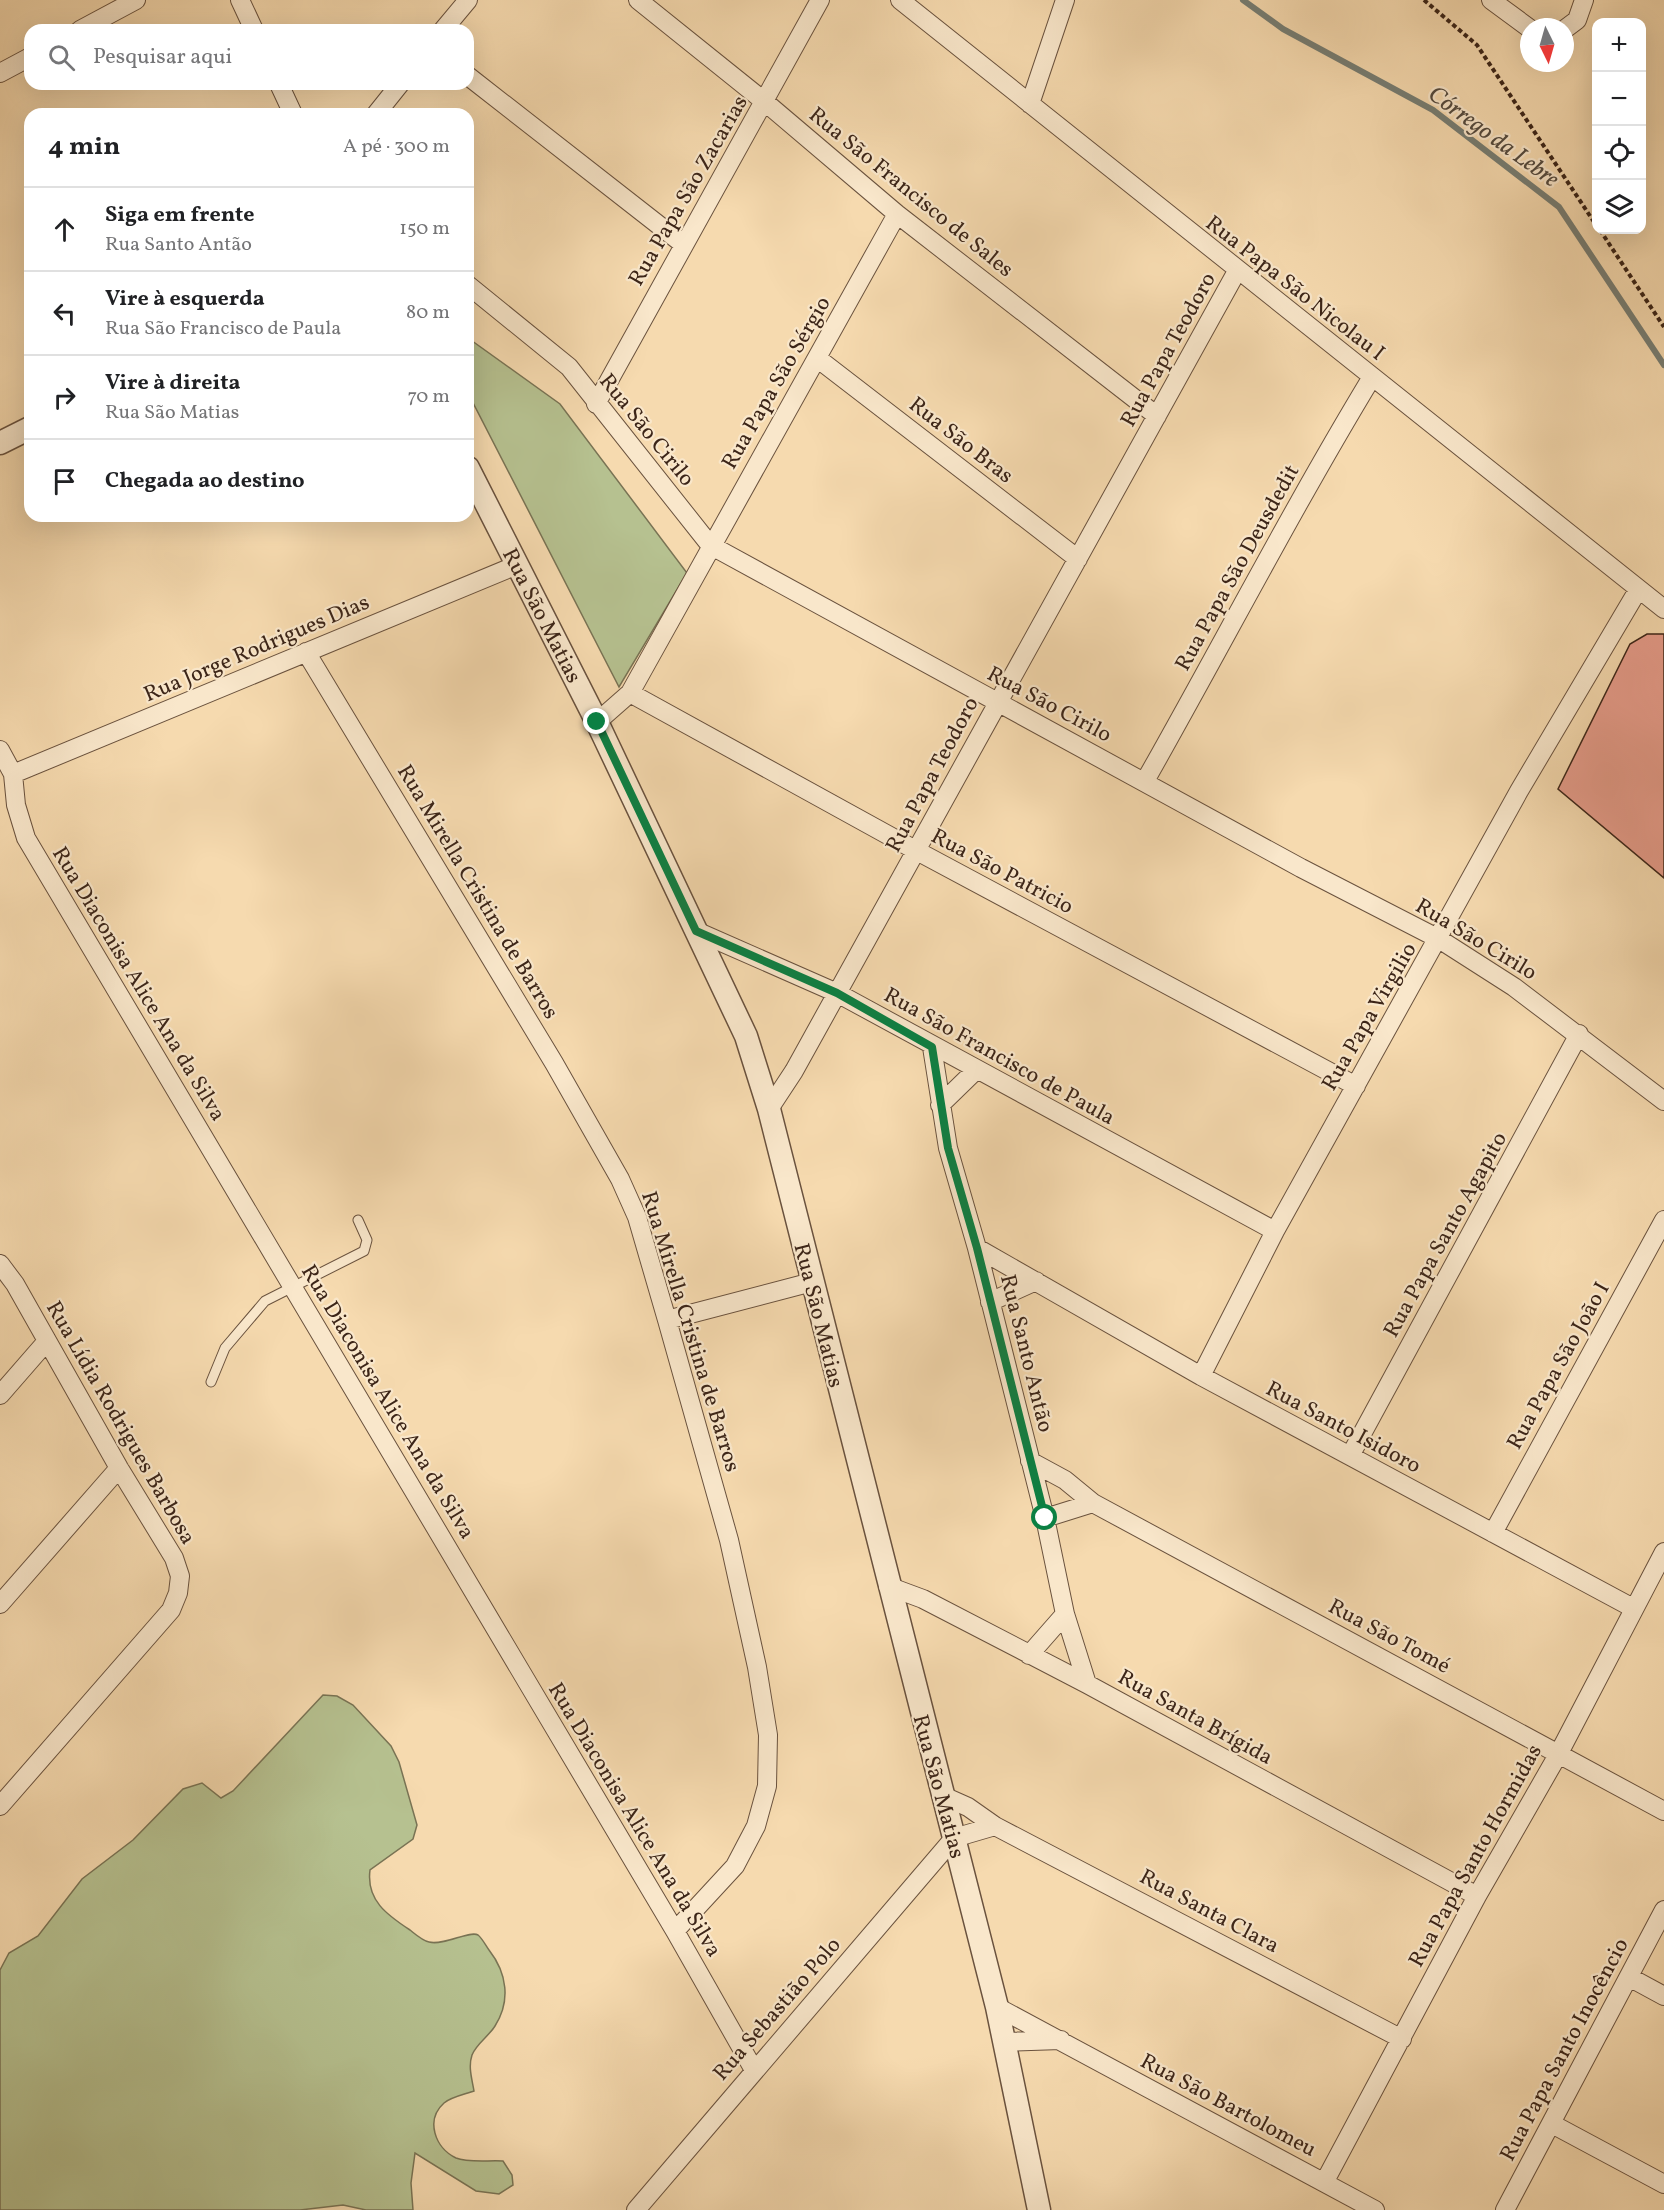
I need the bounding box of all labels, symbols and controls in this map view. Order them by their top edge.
north arrow [1520,18,1574,72]
map controls [1592,18,1646,234]
button: + [1592,18,1646,72]
search box [24,24,474,90]
icon: search [45,41,78,74]
text: Pesquisar aqui [93,42,232,73]
button: − [1592,72,1646,126]
water label: Córrego da Lebre [1420,78,1566,197]
street label: Rua Papa São Zacarias [622,90,756,292]
street label: Rua São Francisco de Sales [801,100,1019,285]
button: locate [1592,126,1646,180]
text: 4 min [48,129,120,165]
text: A pé · 300 m [343,133,450,161]
button: layers [1592,180,1646,234]
text: Siga em frente [105,200,255,231]
street label: Rua Papa São Nicolau I [1198,209,1391,369]
icon: ahead [48,213,81,246]
text: 150 m [399,215,450,243]
text: Rua Santo Antão [105,231,252,259]
street label: Rua Papa Teodoro [1114,267,1225,433]
text: Vire à esquerda [105,284,265,315]
street label: Rua Papa São Sérgio [715,291,839,475]
icon: left [48,297,81,330]
text: 80 m [406,299,450,327]
text: Rua São Francisco de Paula [105,315,341,343]
text: Vire à direita [105,368,241,399]
street label: Rua São Cirilo [591,368,701,494]
icon: right [48,381,81,414]
text: 70 m [407,383,450,411]
street label: Rua São Bras [902,390,1019,492]
text: Rua São Matias [105,399,239,427]
street label: Rua Papa São Deusdedit [1168,459,1308,677]
icon: arrive [48,465,81,498]
text: Chegada ao destino [105,466,305,497]
street label: Rua São Matias [493,543,588,689]
street label: Rua Jorge Rodrigues Dias [139,588,375,711]
street label: Rua São Cirilo [981,659,1117,751]
street label: Rua Papa Teodoro [879,692,987,859]
route end [583,708,609,734]
street label: Rua Mirella Cristina de Barros [388,759,565,1025]
street label: Rua São Patricio [925,822,1078,923]
street label: Rua Diaconisa Alice Ana da Silva [43,841,232,1128]
street label: Rua São Cirilo [1409,892,1542,989]
street label: Rua Papa Virgilio [1315,937,1425,1097]
street label: Rua São Francisco de Paula [878,981,1120,1134]
street label: Rua Papa Santo Agapito [1377,1127,1516,1344]
street label: Rua Mirella Cristina de Barros [632,1188,747,1476]
street label: Rua São Matias [785,1240,850,1391]
street label: Rua Diaconisa Alice Ana da Silva [292,1259,481,1546]
street label: Rua Santo Antão [991,1271,1060,1436]
street label: Rua Papa São João I [1500,1277,1618,1456]
street label: Rua Lídia Rodrigues Barbosa [37,1296,202,1551]
street label: Rua Santo Isidoro [1260,1374,1426,1482]
route start [1031,1504,1057,1530]
street label: Rua São Tomé [1322,1592,1455,1682]
street label: Rua Santa Brígida [1112,1663,1278,1774]
street label: Rua Diaconisa Alice Ana da Silva [539,1677,728,1964]
street label: Rua São Matias [903,1711,972,1862]
street label: Rua Papa Santo Hormidas [1402,1739,1551,1973]
street label: Rua Santa Clara [1133,1862,1284,1962]
street label: Rua Sebastião Polo [707,1931,849,2088]
street label: Rua Papa Santo Inocêncio [1493,1933,1637,2167]
street label: Rua São Bartolomeu [1134,2047,1321,2166]

